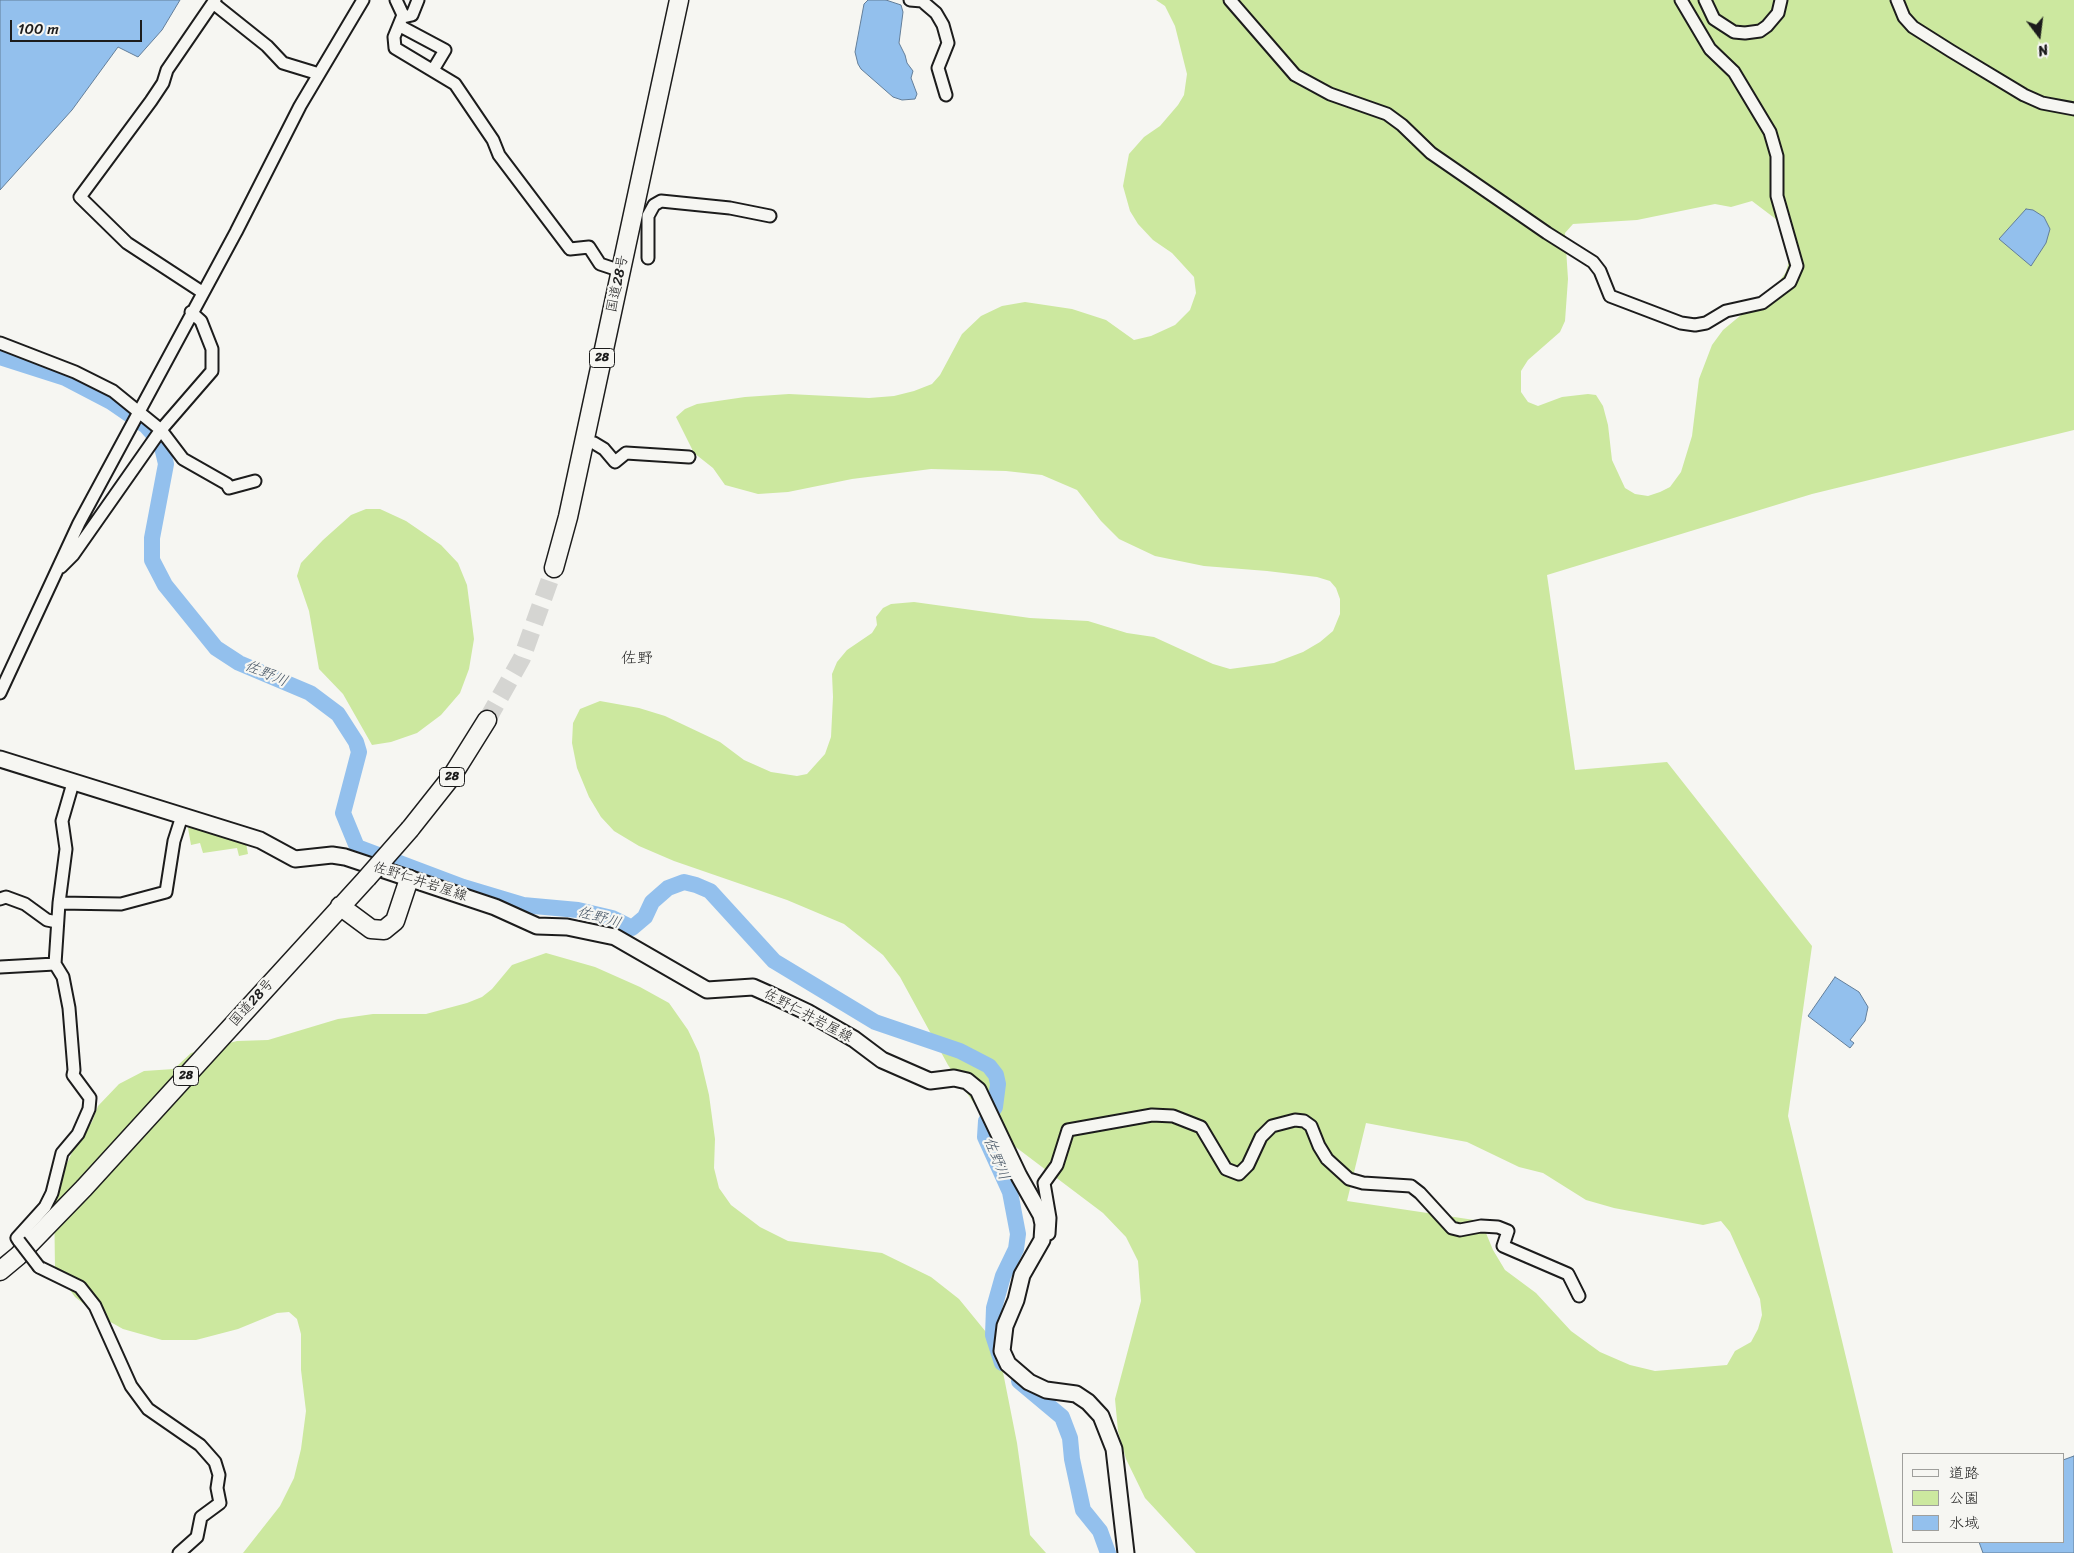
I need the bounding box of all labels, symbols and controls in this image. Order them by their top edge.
scale bar [12,10,145,42]
north arrow [2014,10,2064,60]
text: 100 m [18,16,59,42]
text: N [2035,37,2051,63]
street label: 国道28号 [604,254,632,314]
road number: 28 [590,348,614,368]
district label: 佐野 [621,649,653,669]
water label: 佐野川 [242,657,290,691]
road number: 28 [440,768,464,786]
street label: 佐野仁井岩屋線 [371,859,469,905]
water label: 佐野川 [575,903,623,933]
street label: 国道28号 [226,976,278,1030]
street label: 佐野仁井岩屋線 [761,986,855,1046]
road number: 28 [174,1066,198,1086]
water label: 佐野川 [979,1135,1013,1183]
legend [1902,1453,2064,1543]
text: 道路 [1949,1460,1979,1486]
text: 公園 [1949,1485,1979,1511]
text: 水域 [1949,1510,1979,1536]

